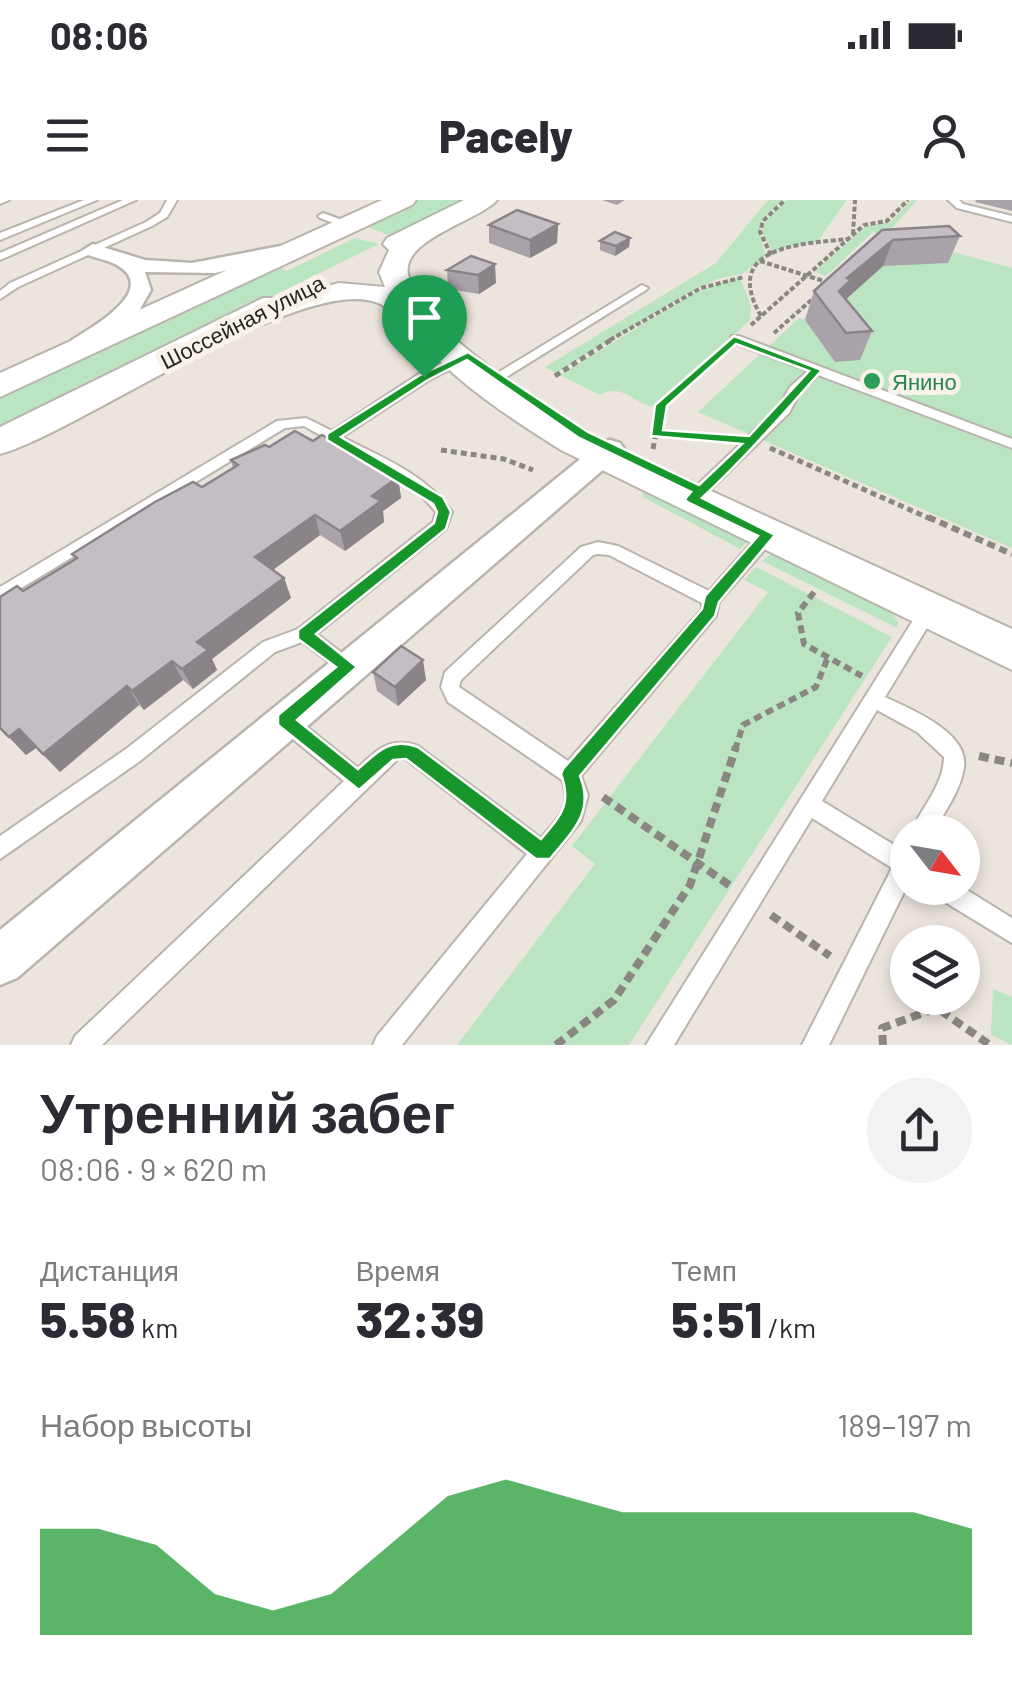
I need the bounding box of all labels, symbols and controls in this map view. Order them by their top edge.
text: 08:06 [50,12,148,58]
icon: menu [40,108,95,163]
text: Pacely [439,108,573,162]
icon: person [917,108,972,163]
street label: Шоссейная улица [156,268,329,374]
pin [382,275,467,378]
icon: arrive [397,290,452,345]
place label: Янино [892,368,957,394]
marker: Янино [861,370,883,392]
north arrow [890,815,980,905]
map controls [890,815,980,1015]
button: layers [890,925,980,1015]
text: Утренний забег [40,1078,455,1144]
button: share [867,1078,972,1183]
text: 08:06 · 9 × 620 m [40,1149,267,1187]
text: Дистанция [40,1253,179,1287]
text: Время [356,1253,440,1287]
text: Темп [671,1253,737,1287]
text: 5.58 [40,1288,136,1348]
text: 32:39 [356,1288,484,1348]
text: 5:51 [671,1288,762,1348]
text: km [136,1310,178,1344]
text: /km [762,1310,816,1344]
text: Набор высоты [40,1405,252,1443]
text: 189–197 m [837,1405,972,1443]

